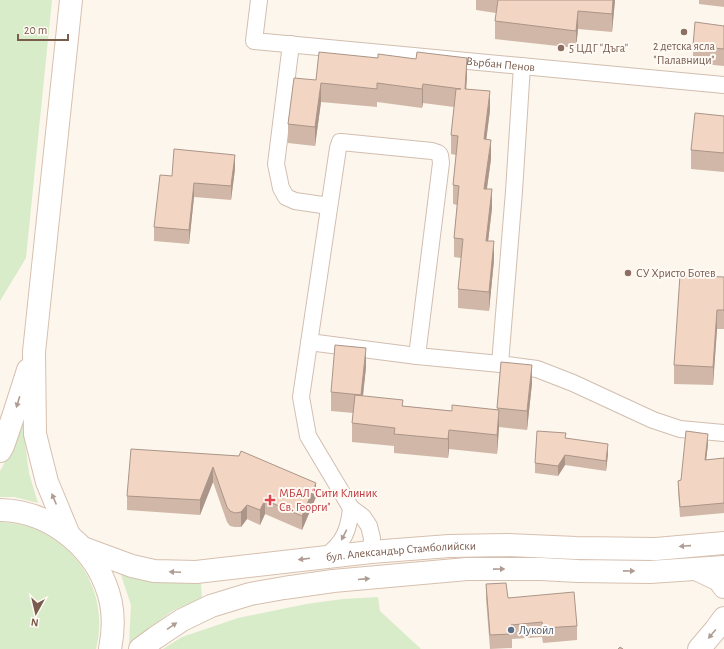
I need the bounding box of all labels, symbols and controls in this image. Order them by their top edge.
scale bar [18,16,68,42]
text: 20 m [24,24,47,36]
marker: 2 детска ясла "Палавници" [679,27,689,37]
place label: 2 детска ясла "Палавници" [653,40,716,66]
place label: 5 ЦДГ "Дъга" [569,42,628,54]
marker: 5 ЦДГ "Дъга" [556,43,566,53]
street label: Върбан Пенов [466,55,536,73]
place label: СУ Христо Ботев [636,267,716,279]
marker: СУ Христо Ботев [623,268,633,278]
one-way arrow [15,397,21,409]
place label: МБАЛ "Сити Клиник Св. Георги" [279,487,378,513]
one-way arrow [51,494,57,505]
marker: МБАЛ "Сити Клиник Св. Георги" [264,494,276,506]
one-way arrow [341,529,347,541]
street label: бул. Александър Стамболийски [325,540,476,564]
one-way arrow [679,543,691,550]
one-way arrow [298,556,310,562]
one-way arrow [493,566,506,572]
one-way arrow [169,568,181,575]
one-way arrow [623,568,635,575]
one-way arrow [358,575,370,582]
north arrow [16,593,56,633]
text: N [30,616,39,628]
one-way arrow [167,622,177,630]
place label: Лукойл [519,624,554,637]
marker: Лукойл [506,625,516,635]
one-way arrow [708,628,717,639]

